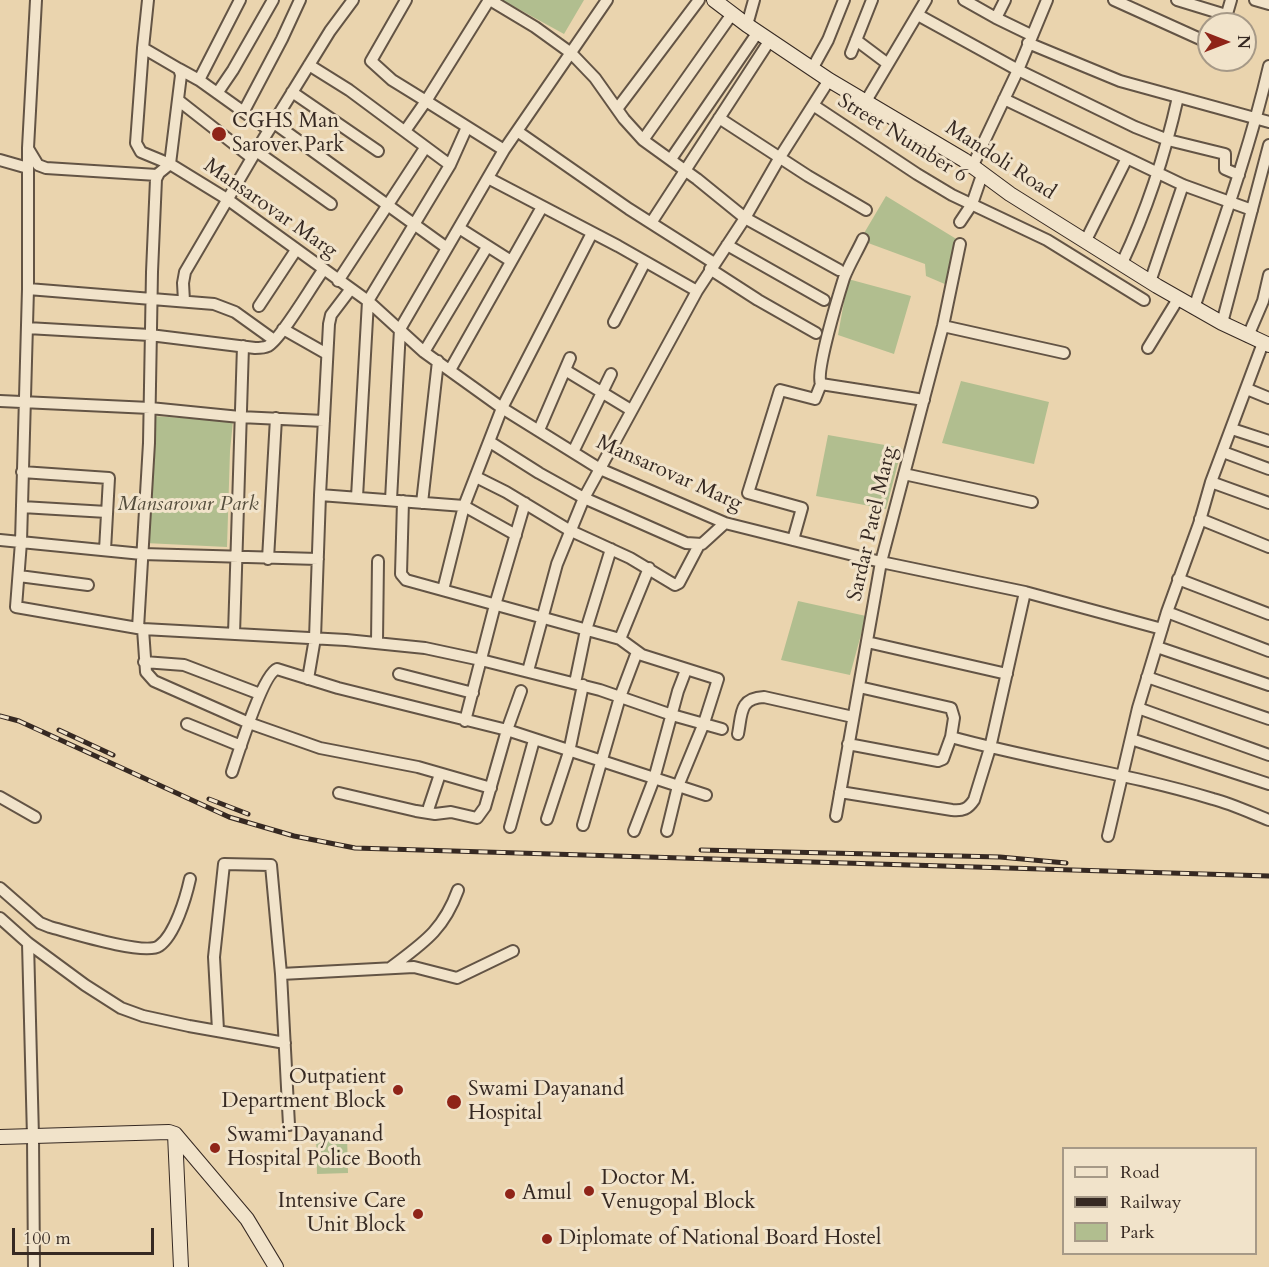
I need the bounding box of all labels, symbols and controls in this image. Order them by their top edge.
north arrow [1197,12,1257,72]
text: N [1232,35,1254,49]
street label: Street Number 6 [832,89,972,189]
place label: CGHS Man Sarover Park [232,109,344,159]
street label: Mandoli Road [940,116,1060,206]
marker: CGHS Man Sarover Park [210,125,228,143]
street label: Mansarovar Marg [198,154,342,264]
street label: Mansarovar Marg [592,431,746,517]
street label: Sardar Patel Marg [843,444,903,604]
park label: Mansarovar Park [117,492,259,518]
place label: Outpatient Department Block [222,1065,386,1115]
place label: Swami Dayanand Hospital [468,1077,624,1127]
marker: Outpatient Department Block [391,1083,405,1097]
marker: Swami Dayanand Hospital [445,1093,463,1111]
place label: Swami Dayanand Hospital Police Booth [227,1123,422,1173]
marker: Swami Dayanand Hospital Police Booth [208,1141,222,1155]
legend [1062,1147,1257,1255]
text: Road [1120,1160,1160,1185]
place label: Doctor M. Venugopal Block [601,1166,756,1216]
place label: Amul [522,1181,572,1207]
marker: Doctor M. Venugopal Block [582,1184,596,1198]
marker: Amul [503,1187,517,1201]
place label: Intensive Care Unit Block [278,1189,406,1239]
text: Railway [1120,1190,1182,1215]
marker: Intensive Care Unit Block [411,1207,425,1221]
scale bar [15,1216,158,1254]
text: Park [1120,1220,1155,1245]
text: 100 m [23,1226,71,1251]
place label: Diplomate of National Board Hostel [559,1226,881,1252]
marker: Diplomate of National Board Hostel [540,1232,554,1246]

